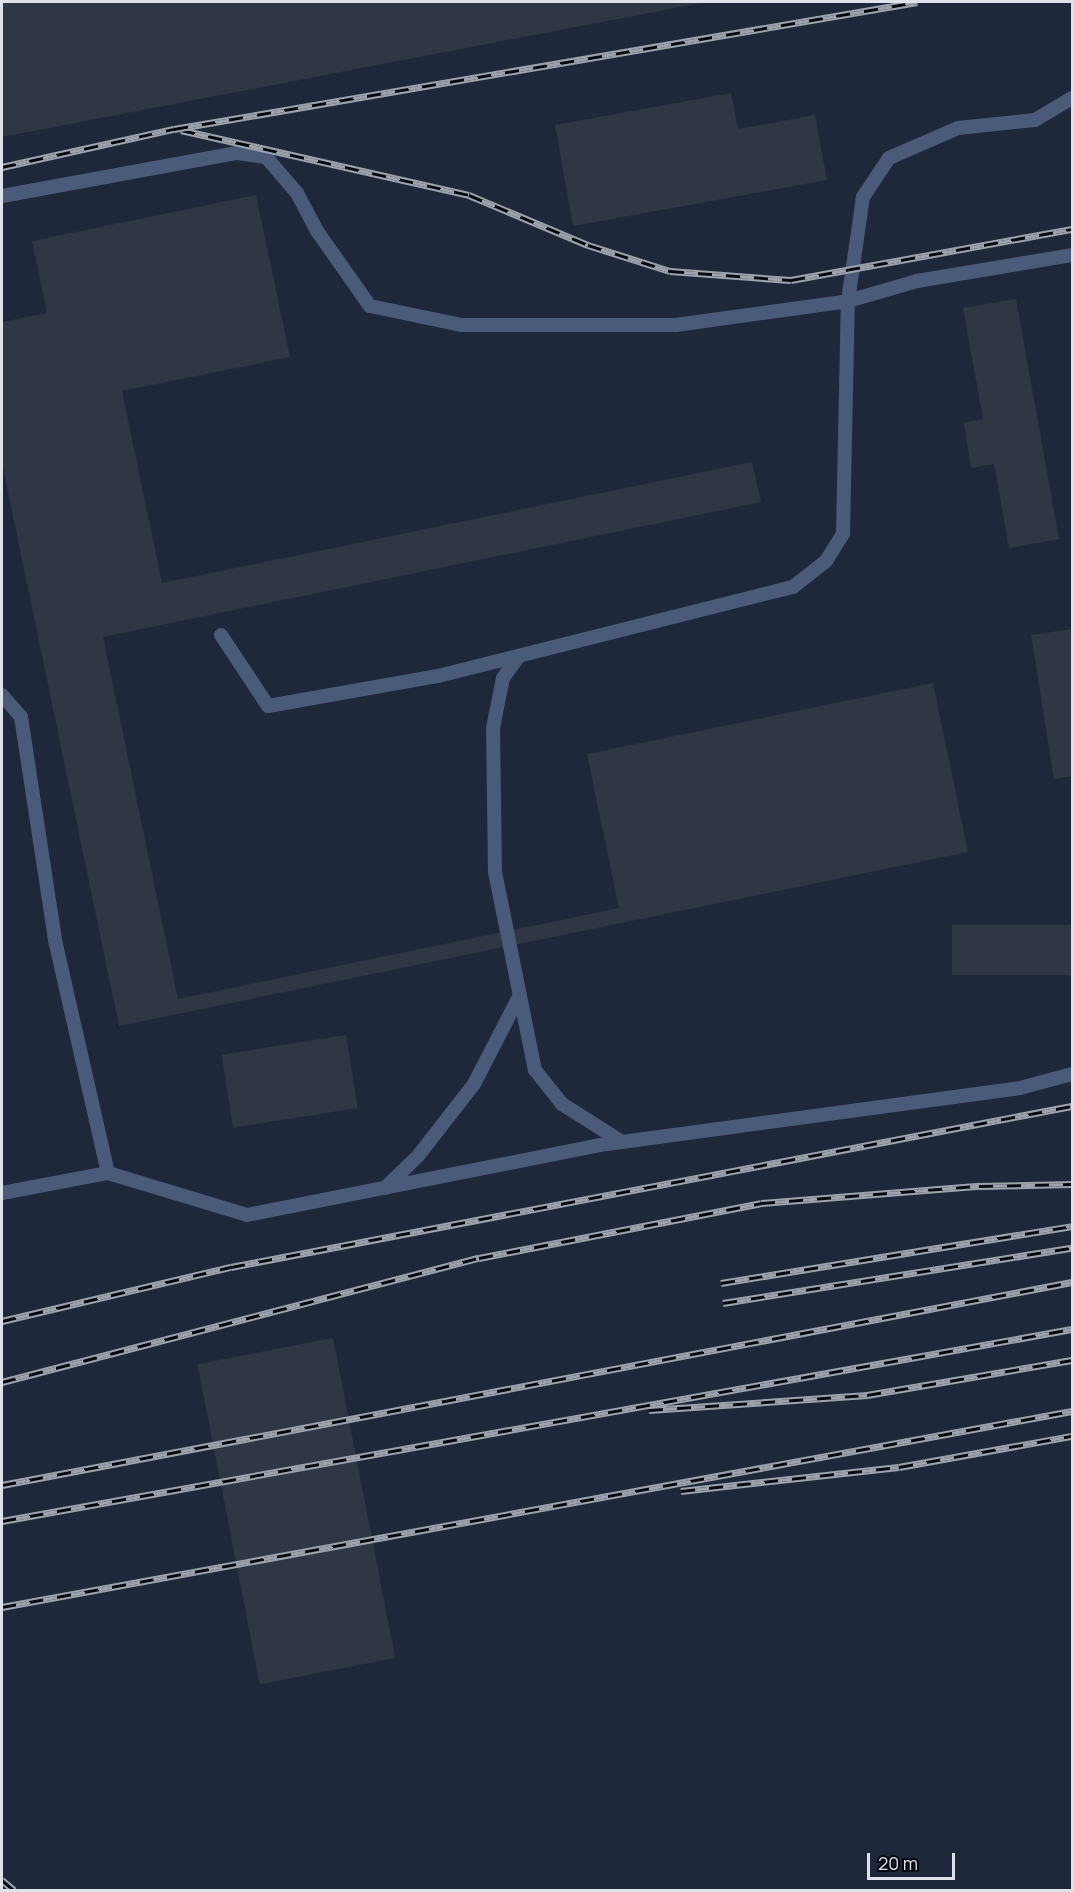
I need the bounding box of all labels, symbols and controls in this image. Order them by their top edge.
scale bar [870,1841,958,1879]
text: 20 m [878,1851,918,1875]

